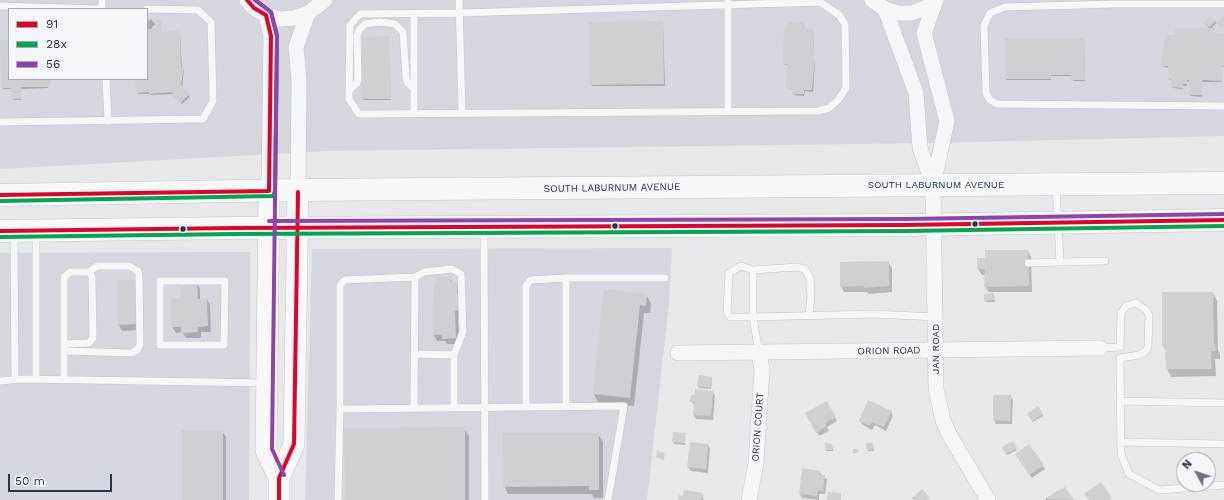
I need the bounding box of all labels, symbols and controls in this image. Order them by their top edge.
legend [8,8,148,80]
text: 91 [46,17,58,31]
text: 28x [46,37,67,51]
text: 56 [46,57,60,71]
street label: SOUTH LABURNUM AVENUE [868,179,1004,191]
street label: SOUTH LABURNUM AVENUE [544,181,680,195]
unlabelled marker [970,219,980,229]
unlabelled marker [610,221,620,231]
unlabelled marker [178,224,188,234]
street label: JAN ROAD [930,324,942,374]
street label: ORION ROAD [857,344,921,358]
street label: ORION COURT [750,392,766,462]
north arrow [1176,452,1216,492]
text: N [1180,457,1195,472]
scale bar [10,466,114,492]
text: 50 m [15,474,45,488]

